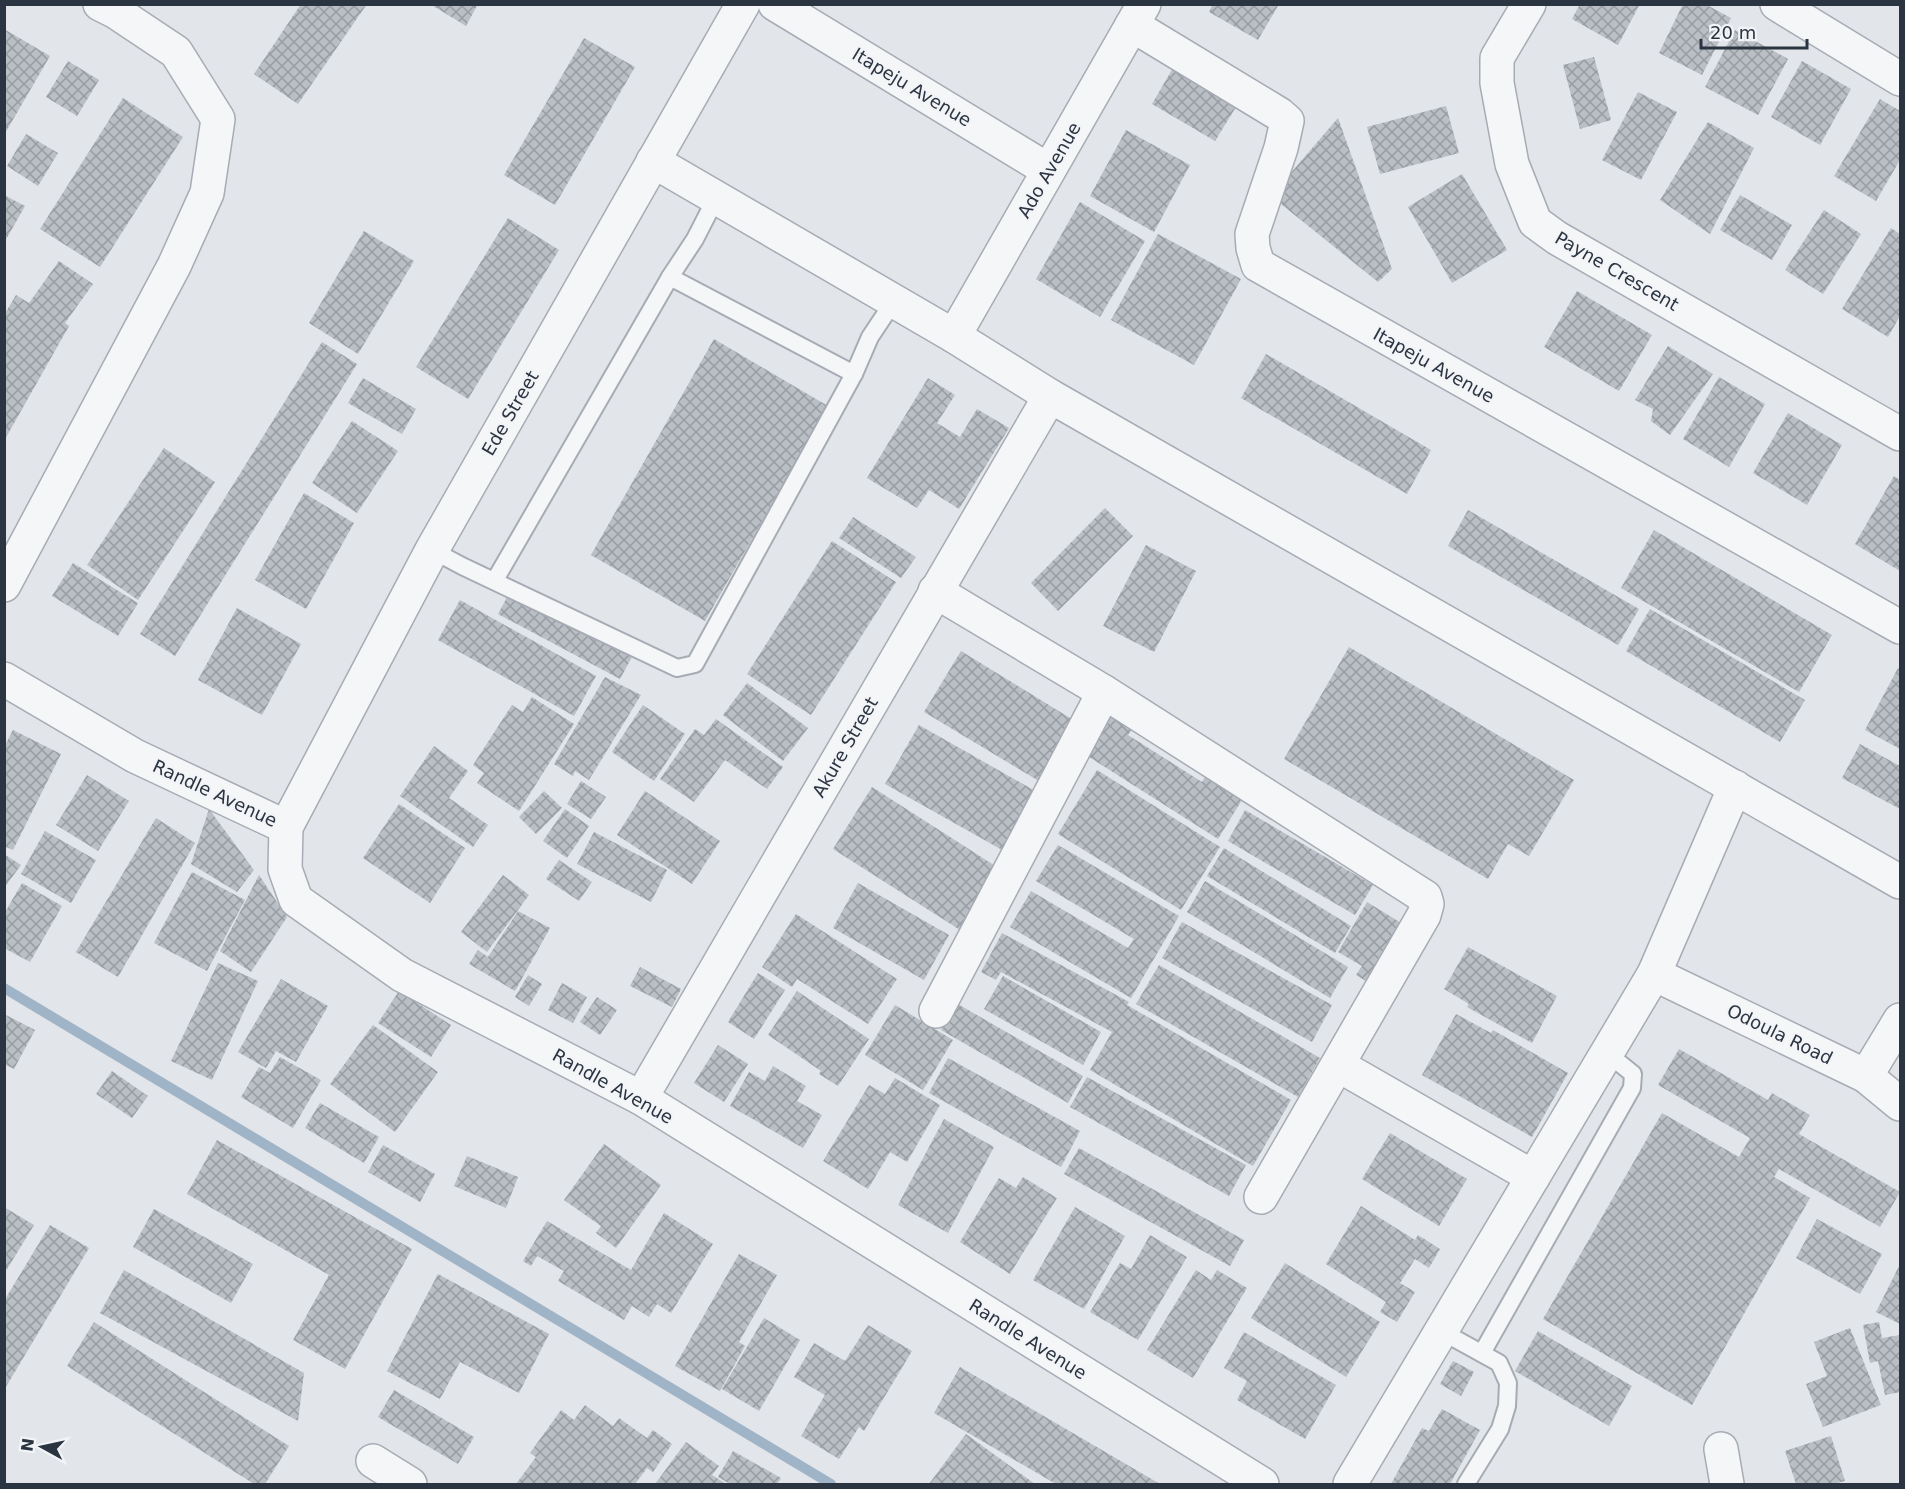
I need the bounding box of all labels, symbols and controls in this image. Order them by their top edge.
scale bar [1701,12,1808,50]
text: 20 m [1710,22,1756,43]
street label: Itapeju Avenue [849,43,975,131]
street label: Ado Avenue [1013,118,1085,222]
street label: Payne Crescent [1551,227,1683,315]
street label: Itapeju Avenue [1370,323,1498,407]
street label: Ede Street [477,367,543,459]
street label: Akure Street [808,693,882,801]
street label: Randle Avenue [150,755,280,831]
street label: Odoula Road [1724,999,1836,1069]
street label: Randle Avenue [549,1044,677,1128]
street label: Randle Avenue [965,1294,1091,1384]
north arrow [12,1417,72,1477]
text: N [17,1437,38,1453]

